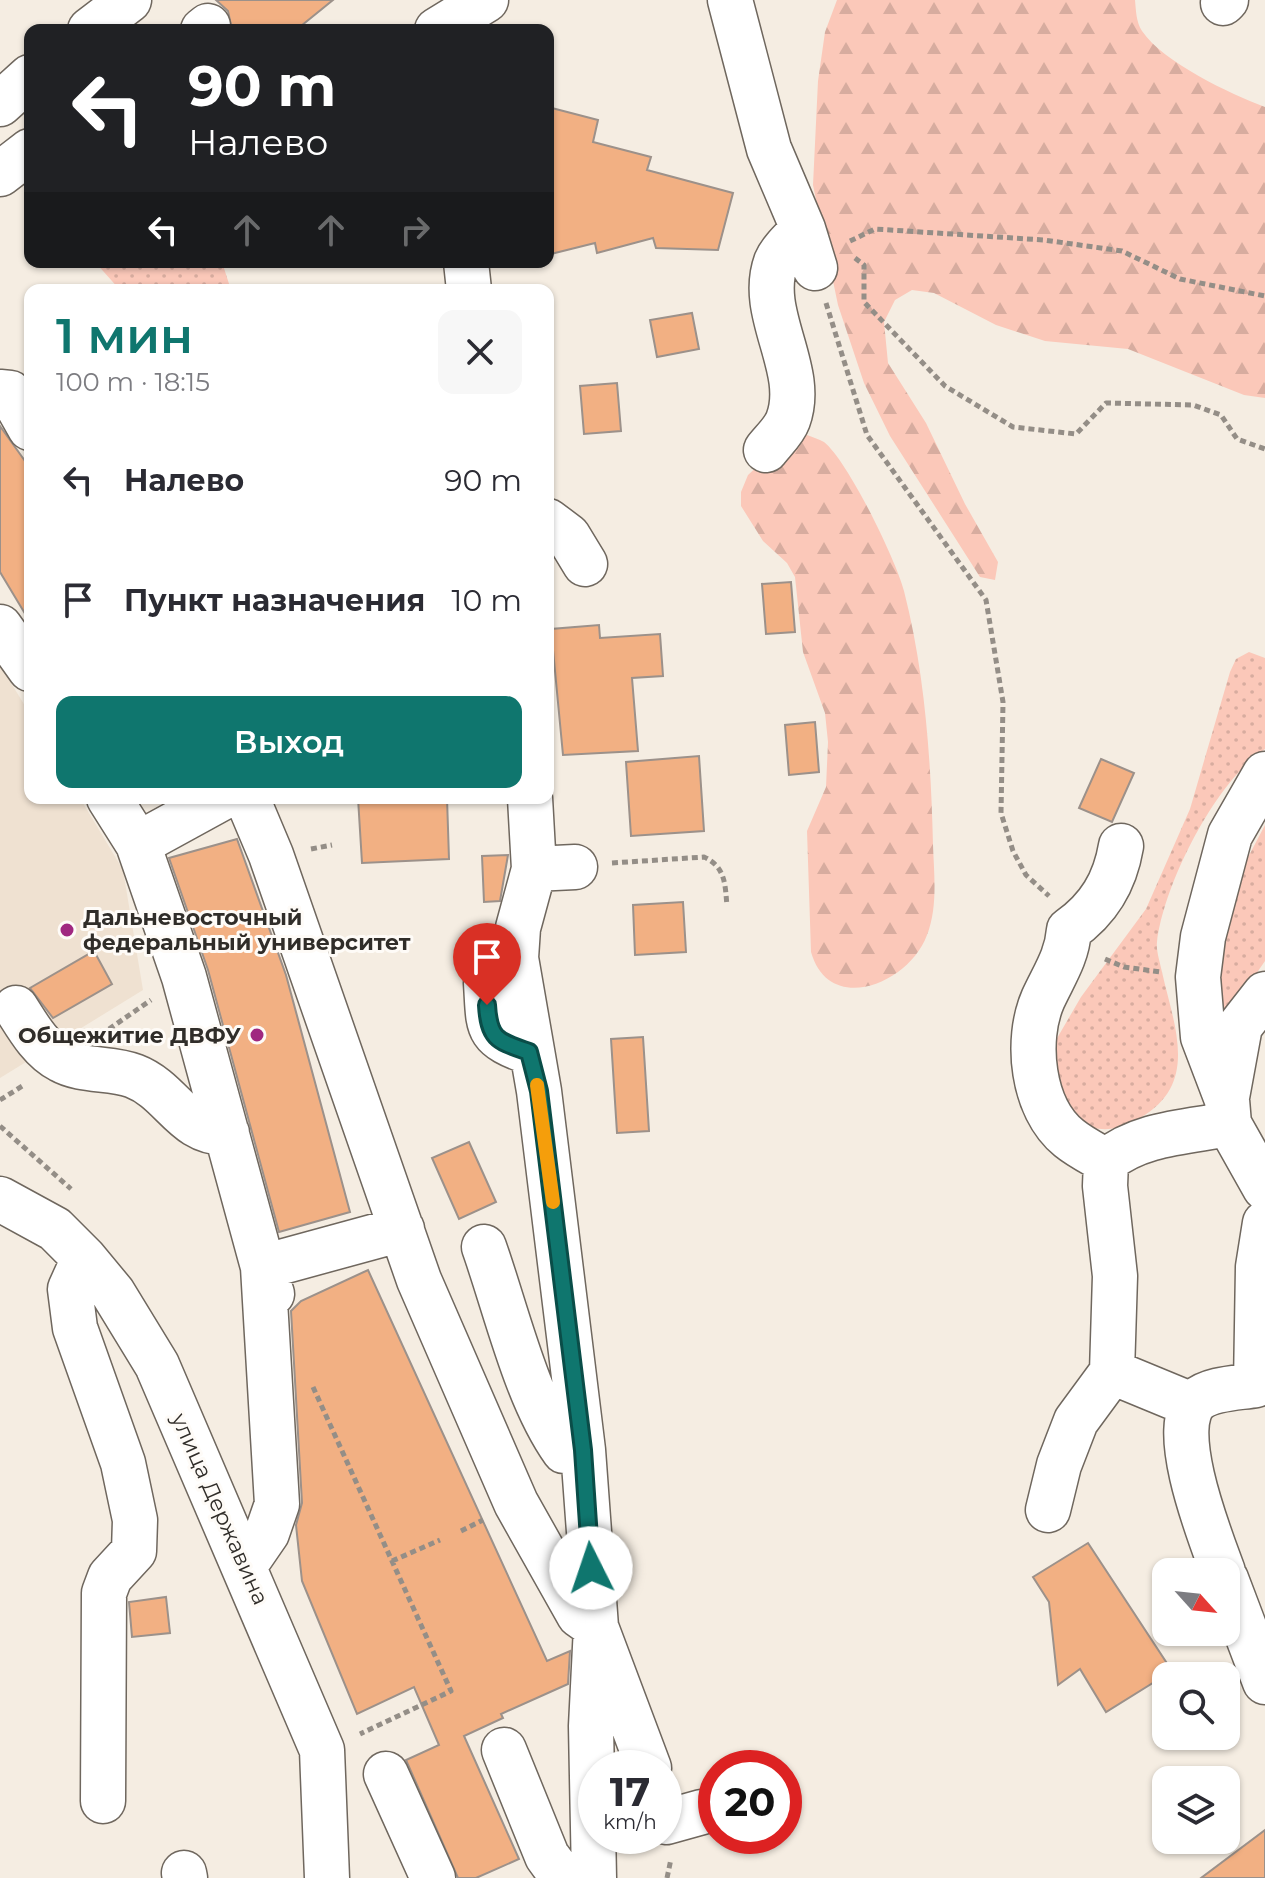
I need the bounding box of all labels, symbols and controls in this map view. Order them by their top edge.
text: 90 m [188,52,336,120]
icon: left [56,56,160,160]
text: Налево [188,120,328,164]
icon: left [141,208,185,252]
icon: ahead [225,208,269,252]
icon: ahead [309,208,353,252]
icon: right [393,208,437,252]
text: 1 мин [56,307,193,365]
button: close [438,310,522,394]
text: 100 m · 18:15 [56,366,210,398]
icon: left [56,458,100,502]
text: Налево [124,462,244,499]
text: 90 m [444,462,522,499]
icon: arrive [56,578,100,622]
text: Пункт назначения [124,582,425,619]
text: 10 m [452,582,522,619]
button: Выход [56,696,522,788]
place label: Дальневосточный федеральный университет [83,904,411,956]
marker: Дальневосточный федеральный университет [58,921,76,939]
pin [453,923,521,1005]
icon: arrive [465,935,509,979]
place label: Общежитие ДВФУ [18,1022,241,1049]
marker: Общежитие ДВФУ [248,1026,266,1044]
street label: улица Державина [165,1408,274,1609]
position arrow [549,1526,633,1610]
north arrow [1152,1558,1240,1646]
map controls [1152,1558,1240,1854]
button: search [1152,1662,1240,1750]
speed limit sign: 20 [698,1750,802,1854]
button: layers [1152,1766,1240,1854]
text: 17 [610,1767,650,1816]
text: km/h [603,1810,657,1834]

